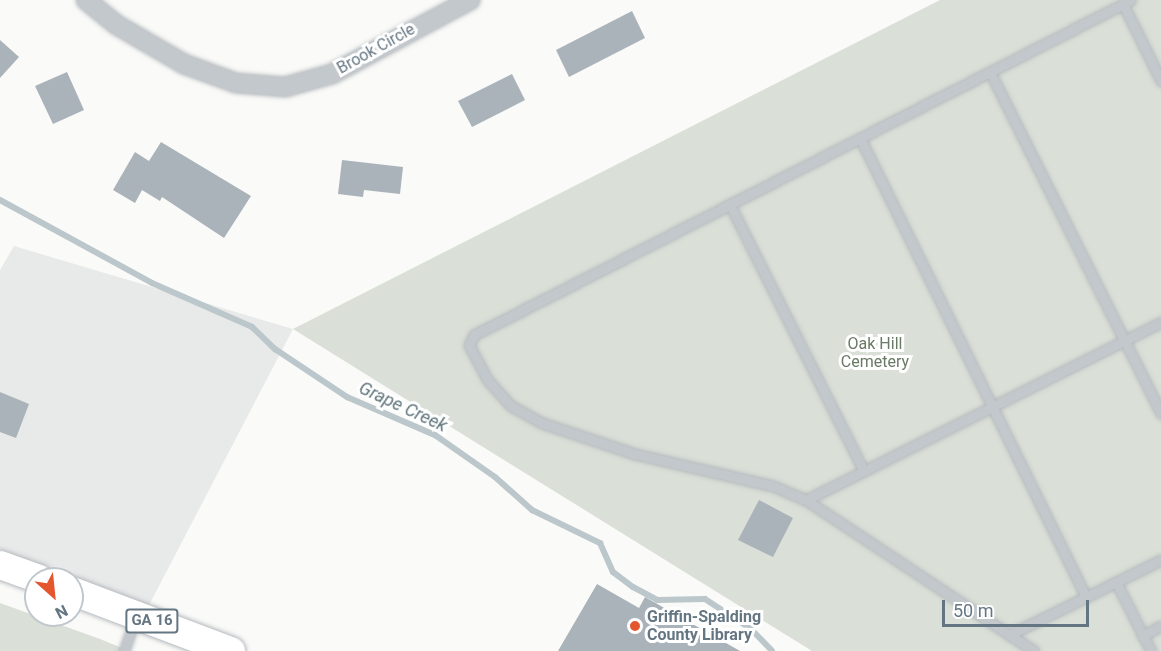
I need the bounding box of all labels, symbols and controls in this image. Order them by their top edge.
street label: Brook Circle [334,20,418,78]
park label: Oak Hill Cemetery [841,334,909,372]
water label: Grape Creek [355,377,451,437]
north arrow [24,567,84,627]
scale bar [945,588,1092,626]
text: 50 m [953,600,993,621]
text: N [52,601,71,623]
place label: Griffin-Spalding County Library [647,607,761,645]
road number: GA 16 [125,609,179,633]
marker: Griffin-Spalding County Library [628,619,642,633]

